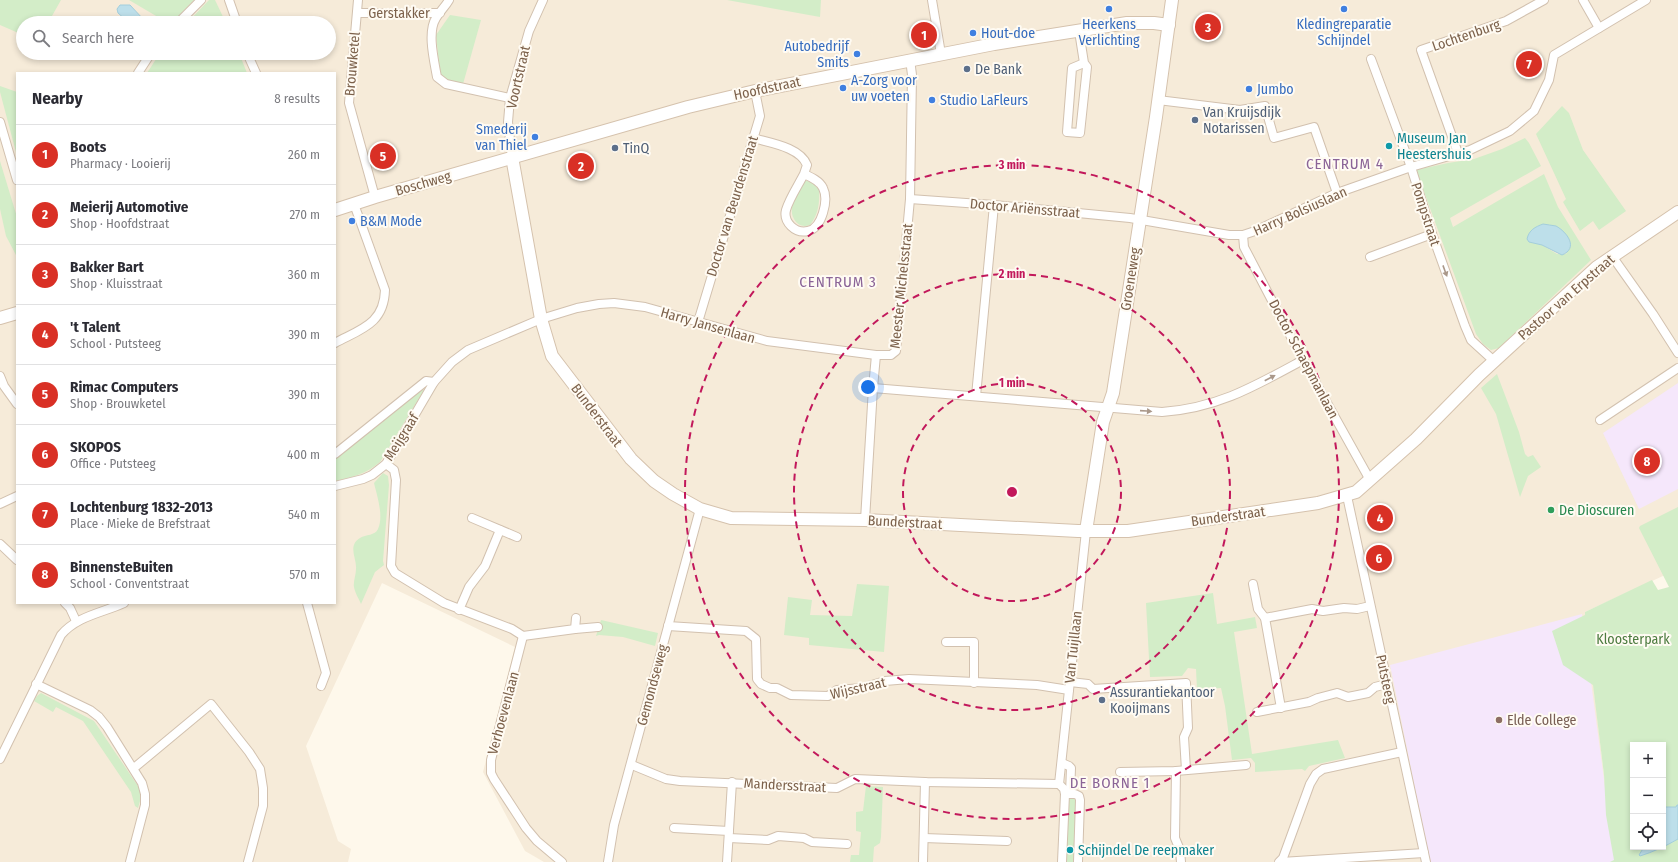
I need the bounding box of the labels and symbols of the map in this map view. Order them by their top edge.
marker: Heerkens Verlichting [1104,4,1114,14]
marker: Kledingreparatie Schijndel [1339,4,1349,14]
street label: Gerstakker [368,5,430,22]
pin: 3 [1195,12,1221,42]
place label: Heerkens Verlichting [1078,16,1140,49]
place label: Kledingreparatie Schijndel [1297,16,1392,49]
street label: Lochtenburg [1430,16,1503,55]
pin: 1 [911,20,937,50]
place label: Hout-doe [981,25,1035,42]
marker: Hout-doe [968,28,978,38]
street label: Brouwketel [341,31,364,97]
place label: Autobedrijf Smits [784,38,851,71]
street label: Voortstraat [503,44,534,110]
marker: Autobedrijf Smits [852,49,862,59]
pin: 7 [1516,49,1542,79]
place label: De Bank [975,61,1022,78]
marker: De Bank [962,64,972,74]
place label: A-Zorg voor uw voeten [851,72,917,105]
street label: Hoofdstraat [732,73,803,104]
place label: Jumbo [1257,81,1294,98]
marker: A-Zorg voor uw voeten [838,83,848,93]
marker: Jumbo [1244,84,1254,94]
place label: Studio LaFleurs [940,92,1028,109]
marker: Studio LaFleurs [927,95,937,105]
place label: Van Kruijsdijk Notarissen [1203,104,1281,137]
marker: Van Kruijsdijk Notarissen [1190,115,1200,125]
place label: Smederij van Thiel [475,121,527,154]
place label: Museum Jan Heestershuis [1397,130,1471,163]
marker: Smederij van Thiel [530,132,540,142]
street label: Doctor van Beurdenstraat [703,133,762,279]
place label: TinQ [623,140,649,157]
pin: 5 [370,141,396,171]
marker: Museum Jan Heestershuis [1384,141,1394,151]
marker: TinQ [610,143,620,153]
pin: 2 [568,151,594,181]
district label: CENTRUM 4 [1306,155,1384,173]
text: 3 min [998,158,1025,172]
street label: Boschweg [393,167,453,200]
street label: Pompstraat [1407,180,1444,248]
street label: Harry Bolsiuslaan [1251,183,1350,240]
street label: Doctor Ariënsstraat [969,195,1081,222]
place label: B&M Mode [360,213,422,230]
marker: B&M Mode [347,216,357,226]
street label: Meester Michelsstraat [886,222,917,349]
street label: Groeneweg [1117,246,1144,312]
street label: Pastoor van Erpstraat [1515,251,1618,344]
one-way arrow [1442,265,1448,277]
text: 2 min [998,267,1025,281]
district label: CENTRUM 3 [799,273,877,291]
street label: Doctor Schaepmanlaan [1265,297,1342,422]
street label: Harry Jansenlaan [659,304,757,347]
one-way arrow [1264,375,1276,381]
text: 1 min [999,376,1025,390]
your location [858,377,878,397]
street label: Bunderstraat [567,380,626,451]
one-way arrow [1140,408,1152,415]
street label: Meijgraaf [380,409,424,464]
pin: 8 [1634,446,1660,476]
centre of rings [1005,485,1019,499]
place label: De Dioscuren [1559,502,1634,519]
street label: Bunderstraat [1190,503,1267,530]
pin: 4 [1367,503,1393,533]
marker: De Dioscuren [1546,505,1556,515]
street label: Bunderstraat [867,512,943,533]
pin: 6 [1366,543,1392,573]
street label: Van Tuijllaan [1061,610,1086,684]
park label: Kloosterpark [1596,631,1670,648]
street label: Gemondseweg [633,642,672,728]
street label: Putsteeg [1372,653,1399,706]
street label: Verhoevenlaan [484,670,523,757]
street label: Wijsstraat [829,674,888,703]
place label: Assurantiekantoor Kooijmans [1110,684,1215,717]
marker: Assurantiekantoor Kooijmans [1097,695,1107,705]
place label: Elde College [1507,712,1577,729]
marker: Elde College [1494,715,1504,725]
district label: DE BORNE 1 [1070,774,1150,792]
street label: Mandersstraat [743,775,827,796]
place label: Schijndel De reepmaker [1078,842,1214,859]
marker: Schijndel De reepmaker [1065,845,1075,855]

